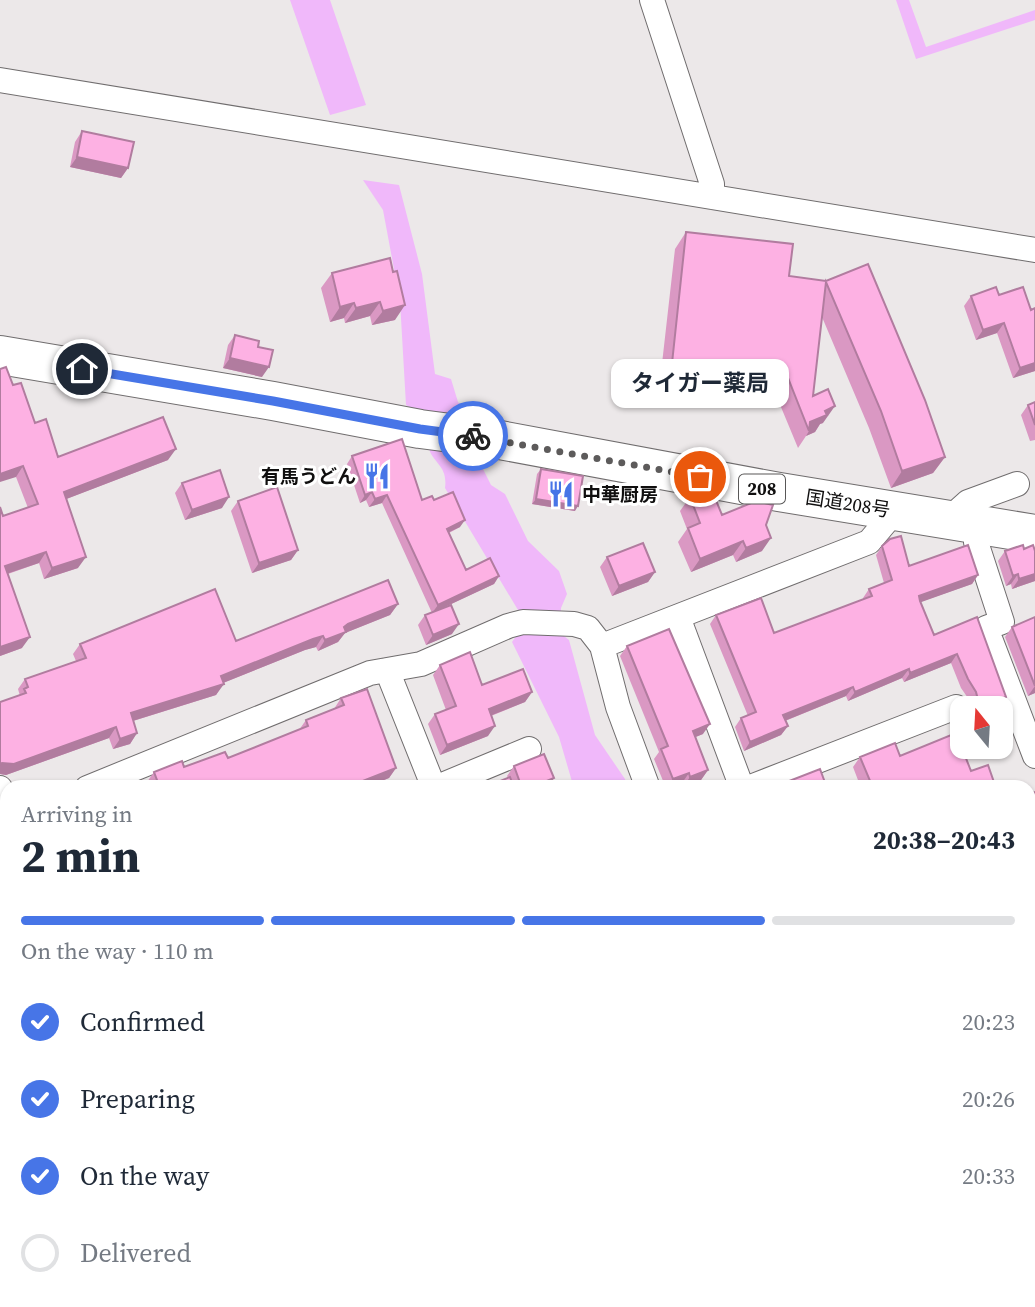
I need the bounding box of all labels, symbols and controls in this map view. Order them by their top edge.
pin [52,339,112,399]
icon: home [63,350,101,388]
callout: タイガー薬局 [611,358,789,407]
text: タイガー薬局 [631,367,769,399]
courier [438,401,508,471]
icon: bike [454,417,492,455]
pin [670,447,730,507]
icon: bag [681,458,719,496]
restaurant icon: 有馬うどん [362,461,392,491]
place label: 有馬うどん [261,463,356,489]
road number: 208 [739,475,785,504]
restaurant icon: 中華厨房 [546,479,576,509]
place label: 中華厨房 [582,481,658,507]
street label: 国道208号 [804,483,892,523]
north arrow [950,696,1013,760]
map controls [950,696,1013,759]
text: Arriving in [21,798,133,830]
text: 20:38–20:43 [873,822,1015,858]
text: 2 min [21,824,140,887]
text: On the way · 110 m [21,935,214,967]
icon: check [21,1003,59,1041]
text: Confirmed [80,1004,205,1040]
text: 20:23 [962,1006,1015,1038]
icon: check [21,1080,59,1118]
text: Preparing [80,1081,195,1117]
text: 20:26 [962,1083,1015,1115]
icon: check [21,1157,59,1195]
text: On the way [80,1158,209,1194]
text: 20:33 [962,1160,1015,1192]
text: Delivered [80,1235,191,1271]

